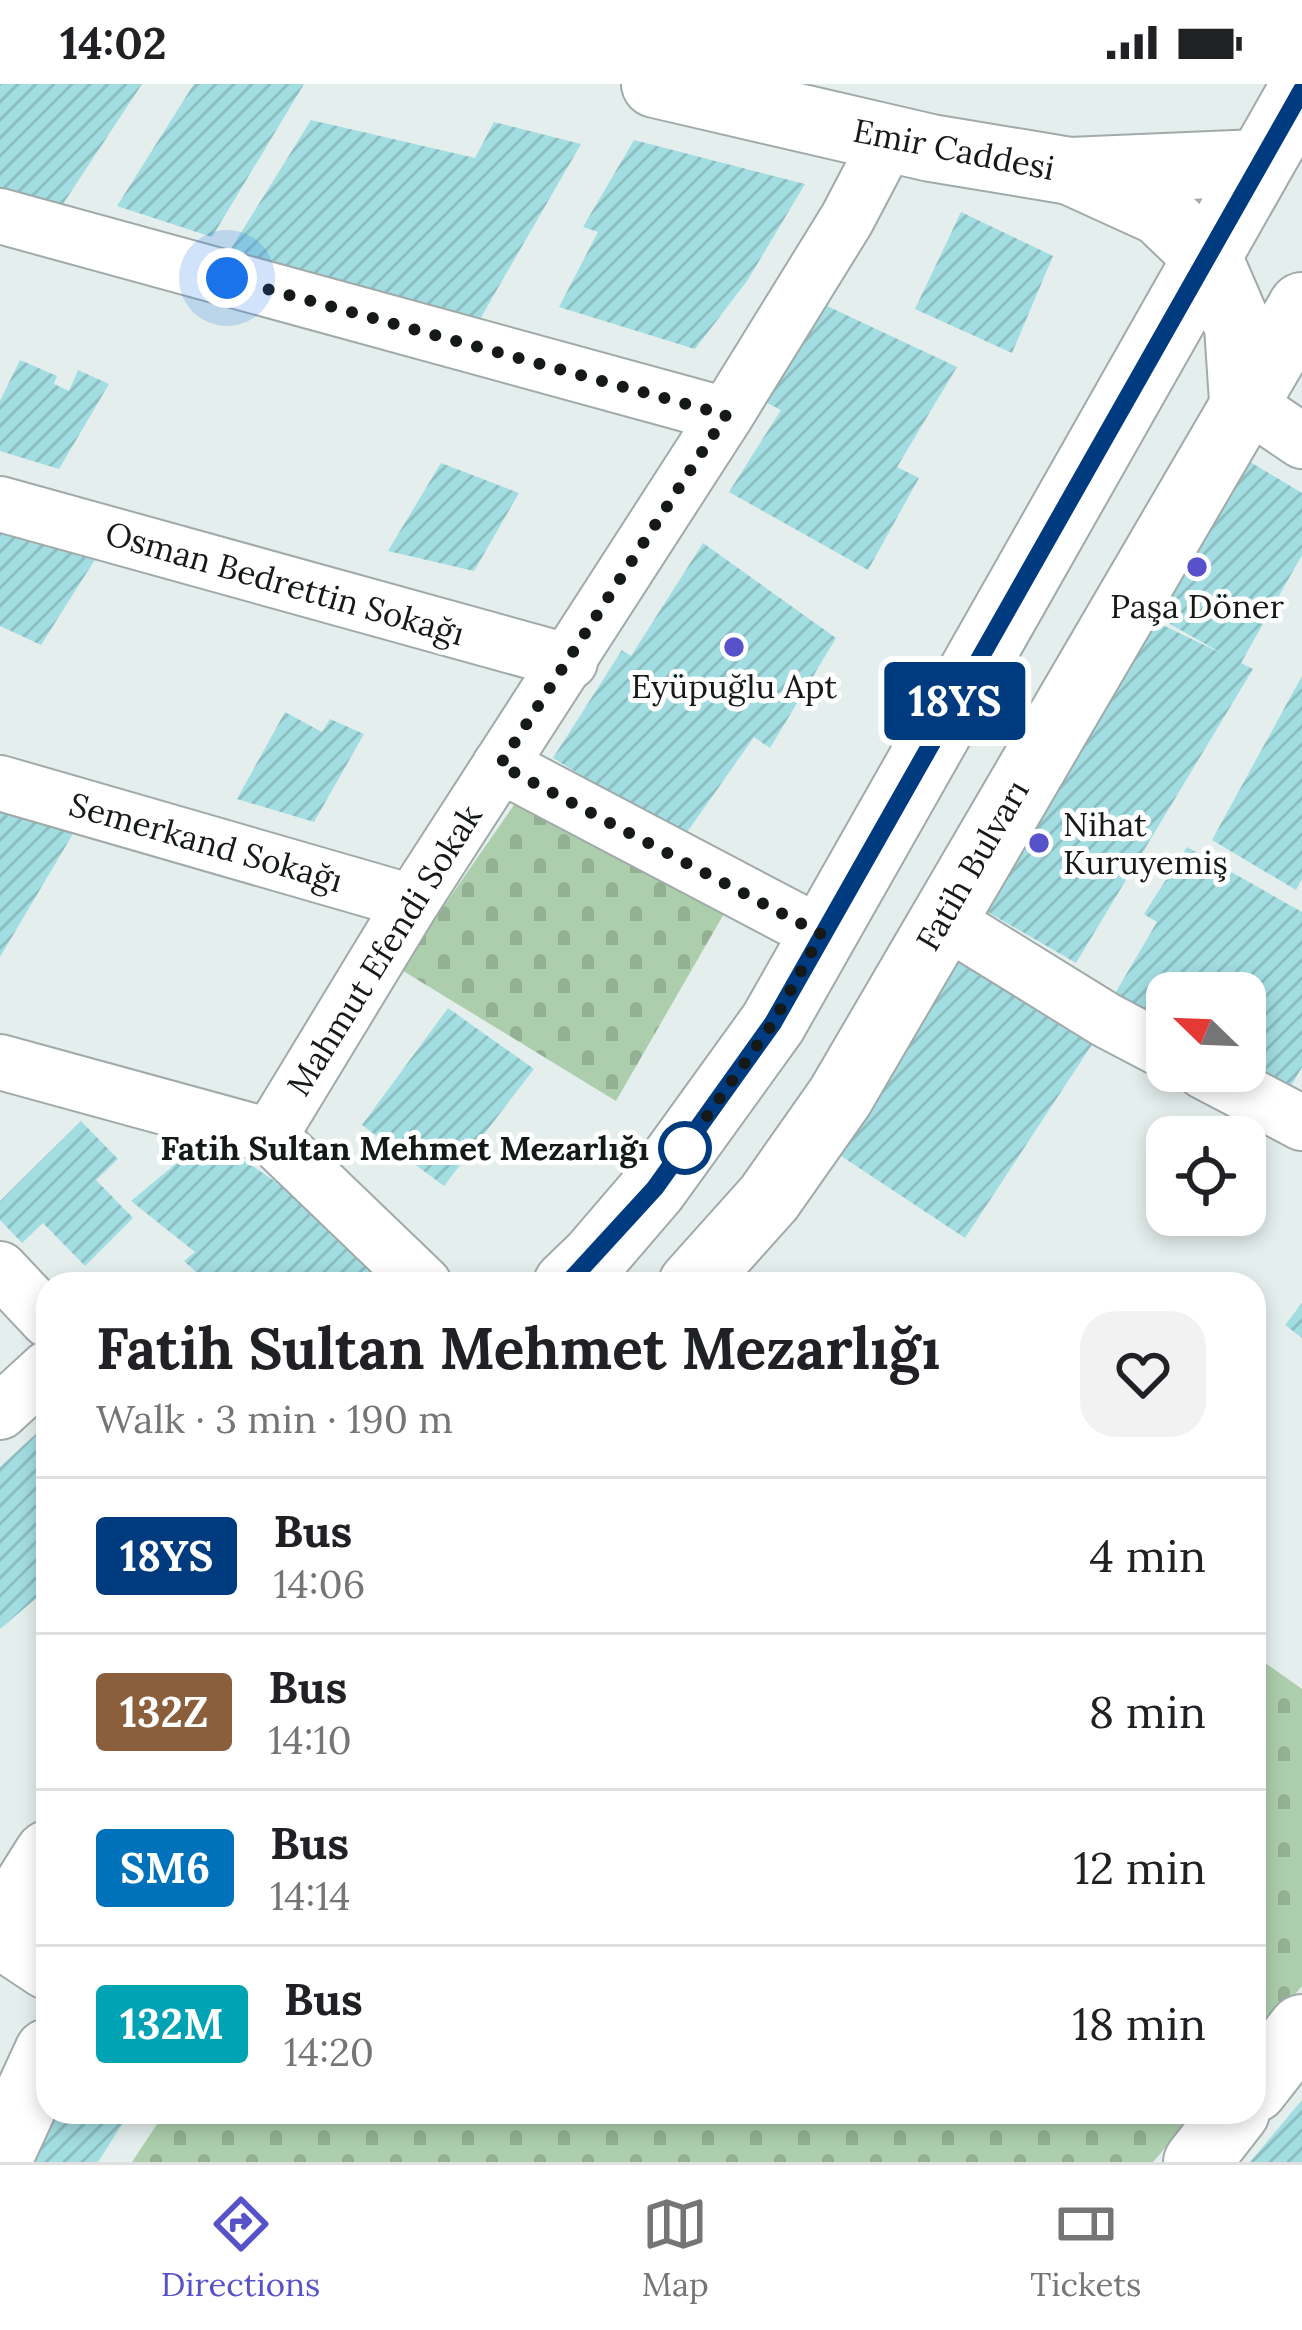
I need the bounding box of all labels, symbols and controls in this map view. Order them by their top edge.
text: 14:02 [60,14,167,71]
street label: Emir Caddesi [850,109,1058,189]
your location [197,248,257,308]
street label: Osman Bedrettin Sokağı [101,512,469,654]
marker: Paşa Döner [1184,554,1210,580]
place label: Paşa Döner [1110,585,1285,627]
marker: Eyüpuğlu Apt [721,634,747,660]
line badge: 18YS [871,662,1039,740]
place label: Eyüpuğlu Apt [631,665,837,707]
text: 18YS [908,674,1002,728]
street label: Fatih Bulvarı [906,772,1038,958]
street label: Semerkand Sokağı [64,783,348,901]
street label: Mahmut Efendi Sokak [277,796,491,1103]
place label: Nihat Kuruyemiş [1063,803,1228,883]
marker: Nihat Kuruyemiş [1026,830,1052,856]
north arrow [1146,972,1266,1092]
map controls [1146,972,1266,1236]
button: locate [1146,1116,1266,1236]
marker: Fatih Sultan Mehmet Mezarlığı [660,1123,710,1173]
place label: Fatih Sultan Mehmet Mezarlığı [160,1127,649,1169]
button: heart [1080,1311,1206,1437]
text: Fatih Sultan Mehmet Mezarlığı [96,1312,940,1385]
text: Walk · 3 min · 190 m [96,1394,453,1444]
text: Bus [273,1502,352,1559]
text: 4 min [1090,1527,1206,1584]
text: 18YS [120,1529,213,1583]
text: 14:06 [273,1559,365,1609]
text: Bus [268,1658,347,1715]
text: 8 min [1089,1683,1206,1740]
text: 132Z [120,1685,208,1739]
text: 14:10 [268,1715,352,1765]
text: Bus [270,1814,349,1871]
text: 12 min [1073,1839,1206,1896]
text: SM6 [120,1841,210,1895]
text: 14:14 [270,1871,351,1921]
text: Bus [284,1970,363,2027]
text: 18 min [1072,1995,1206,2052]
text: 132M [120,1997,224,2051]
text: 14:20 [284,2027,374,2077]
tab: Directions [161,2191,320,2305]
tab: Map [642,2191,709,2305]
tab: Tickets [1030,2191,1141,2305]

